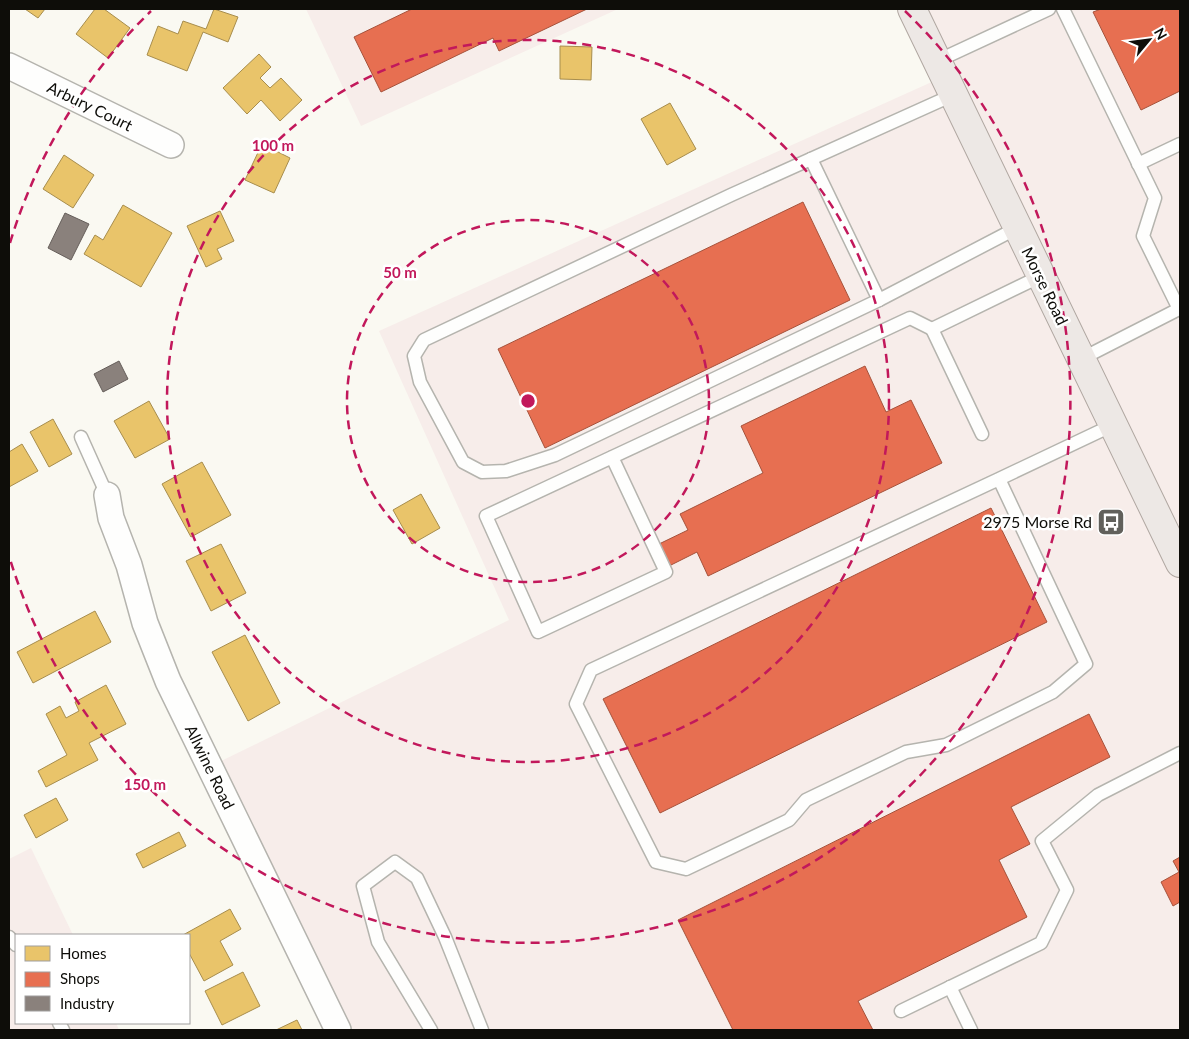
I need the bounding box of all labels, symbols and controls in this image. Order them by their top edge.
north arrow [1124,15,1174,65]
text: N [1151,25,1171,42]
street label: Arbury Court [45,77,136,134]
text: 100 m [252,136,294,154]
street label: Morse Road [1018,244,1072,328]
text: 50 m [383,263,417,281]
centre of rings [519,392,537,410]
bus stop icon: 2975 Morse Rd [1096,507,1126,537]
place label: 2975 Morse Rd [983,512,1092,531]
street label: Allwine Road [182,721,239,812]
text: 150 m [124,775,166,793]
legend [15,934,190,1024]
text: Homes [60,944,106,962]
text: Shops [60,969,100,987]
text: Industry [60,994,115,1012]

